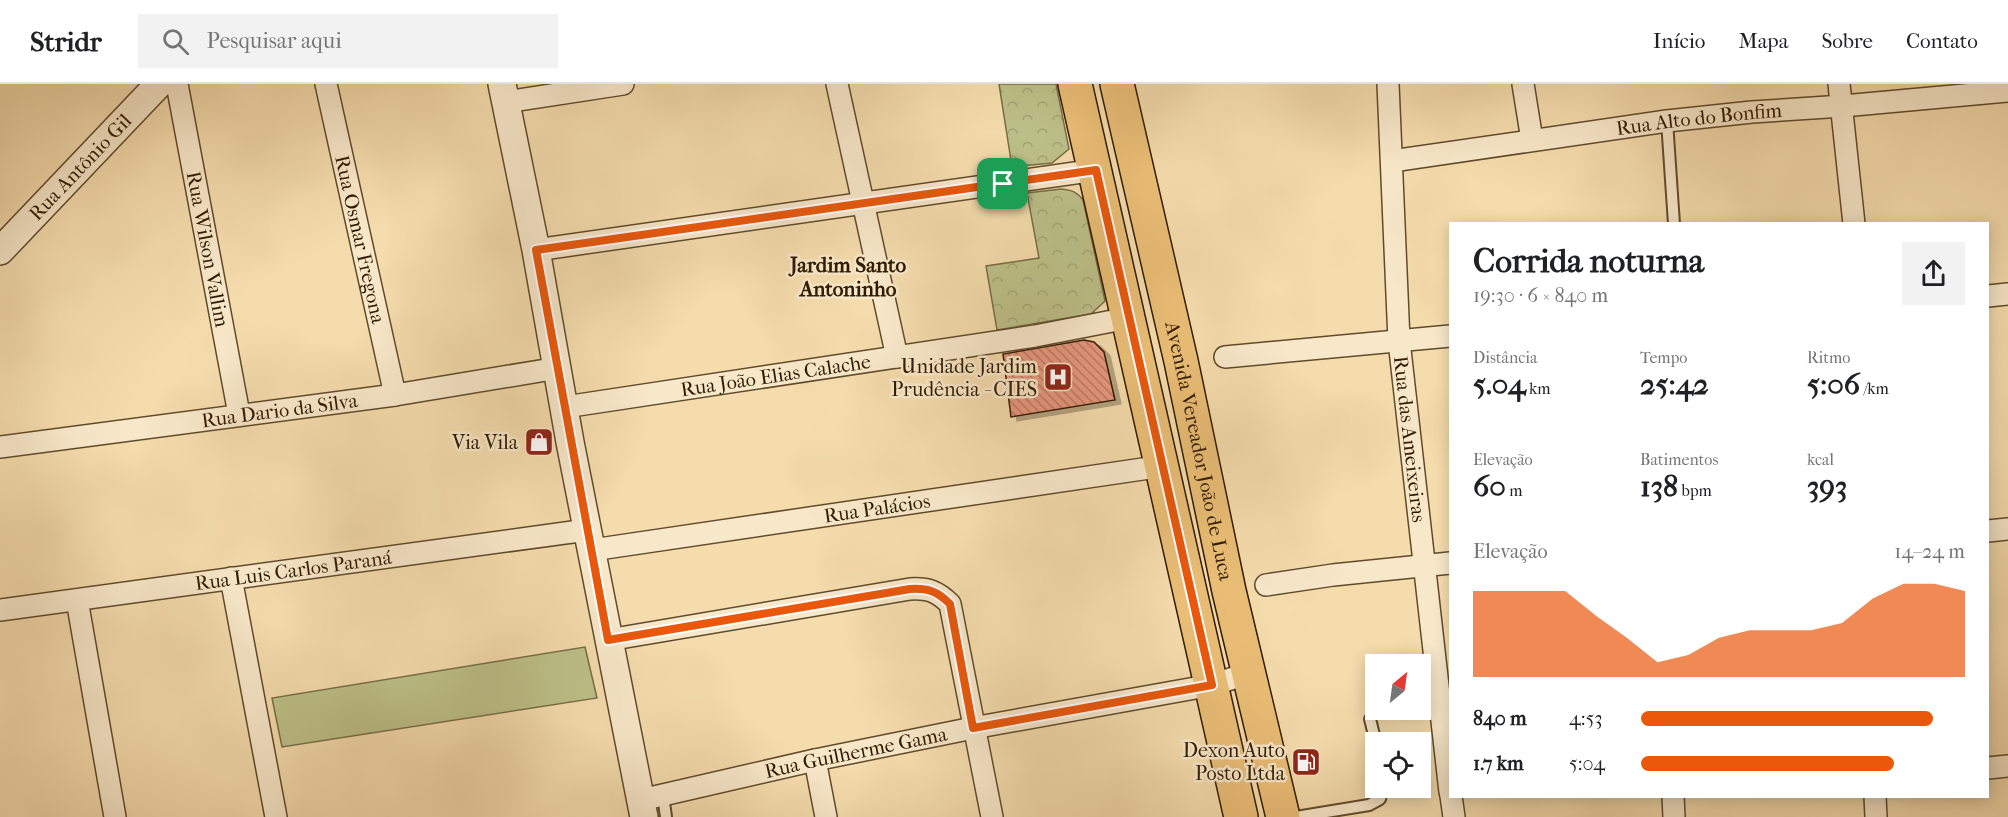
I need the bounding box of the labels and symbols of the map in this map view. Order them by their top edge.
street label: Rua Alto do Bonfim [1615,99,1783,140]
street label: Rua Antônio Gil [24,109,136,225]
street label: Rua Osmar Fregona [331,153,390,326]
pin [977,158,1028,209]
street label: Rua Wilson Vallim [182,169,234,329]
district label: Jardim Santo Antoninho [788,253,906,301]
street label: Avenida Vereador João de Luca [1160,318,1238,583]
street label: Rua João Elias Calache [679,349,872,401]
place label: Unidade Jardim Prudência - CIES [891,355,1037,401]
street label: Rua das Ameixeiras [1389,355,1431,524]
hospital icon: Unidade Jardim Prudência - CIES [1042,361,1074,393]
street label: Rua Dario da Silva [200,388,360,432]
shop icon: Via Vila [523,426,555,458]
place label: Via Vila [451,431,519,454]
street label: Rua Palácios [822,489,932,527]
street label: Rua Luis Carlos Paraná [194,545,394,595]
north arrow [1365,654,1431,720]
street label: Rua Guilherme Gama [762,722,950,783]
place label: Dexon Auto Posto Ltda [1183,739,1286,785]
fuel station icon: Dexon Auto Posto Ltda [1290,746,1322,778]

